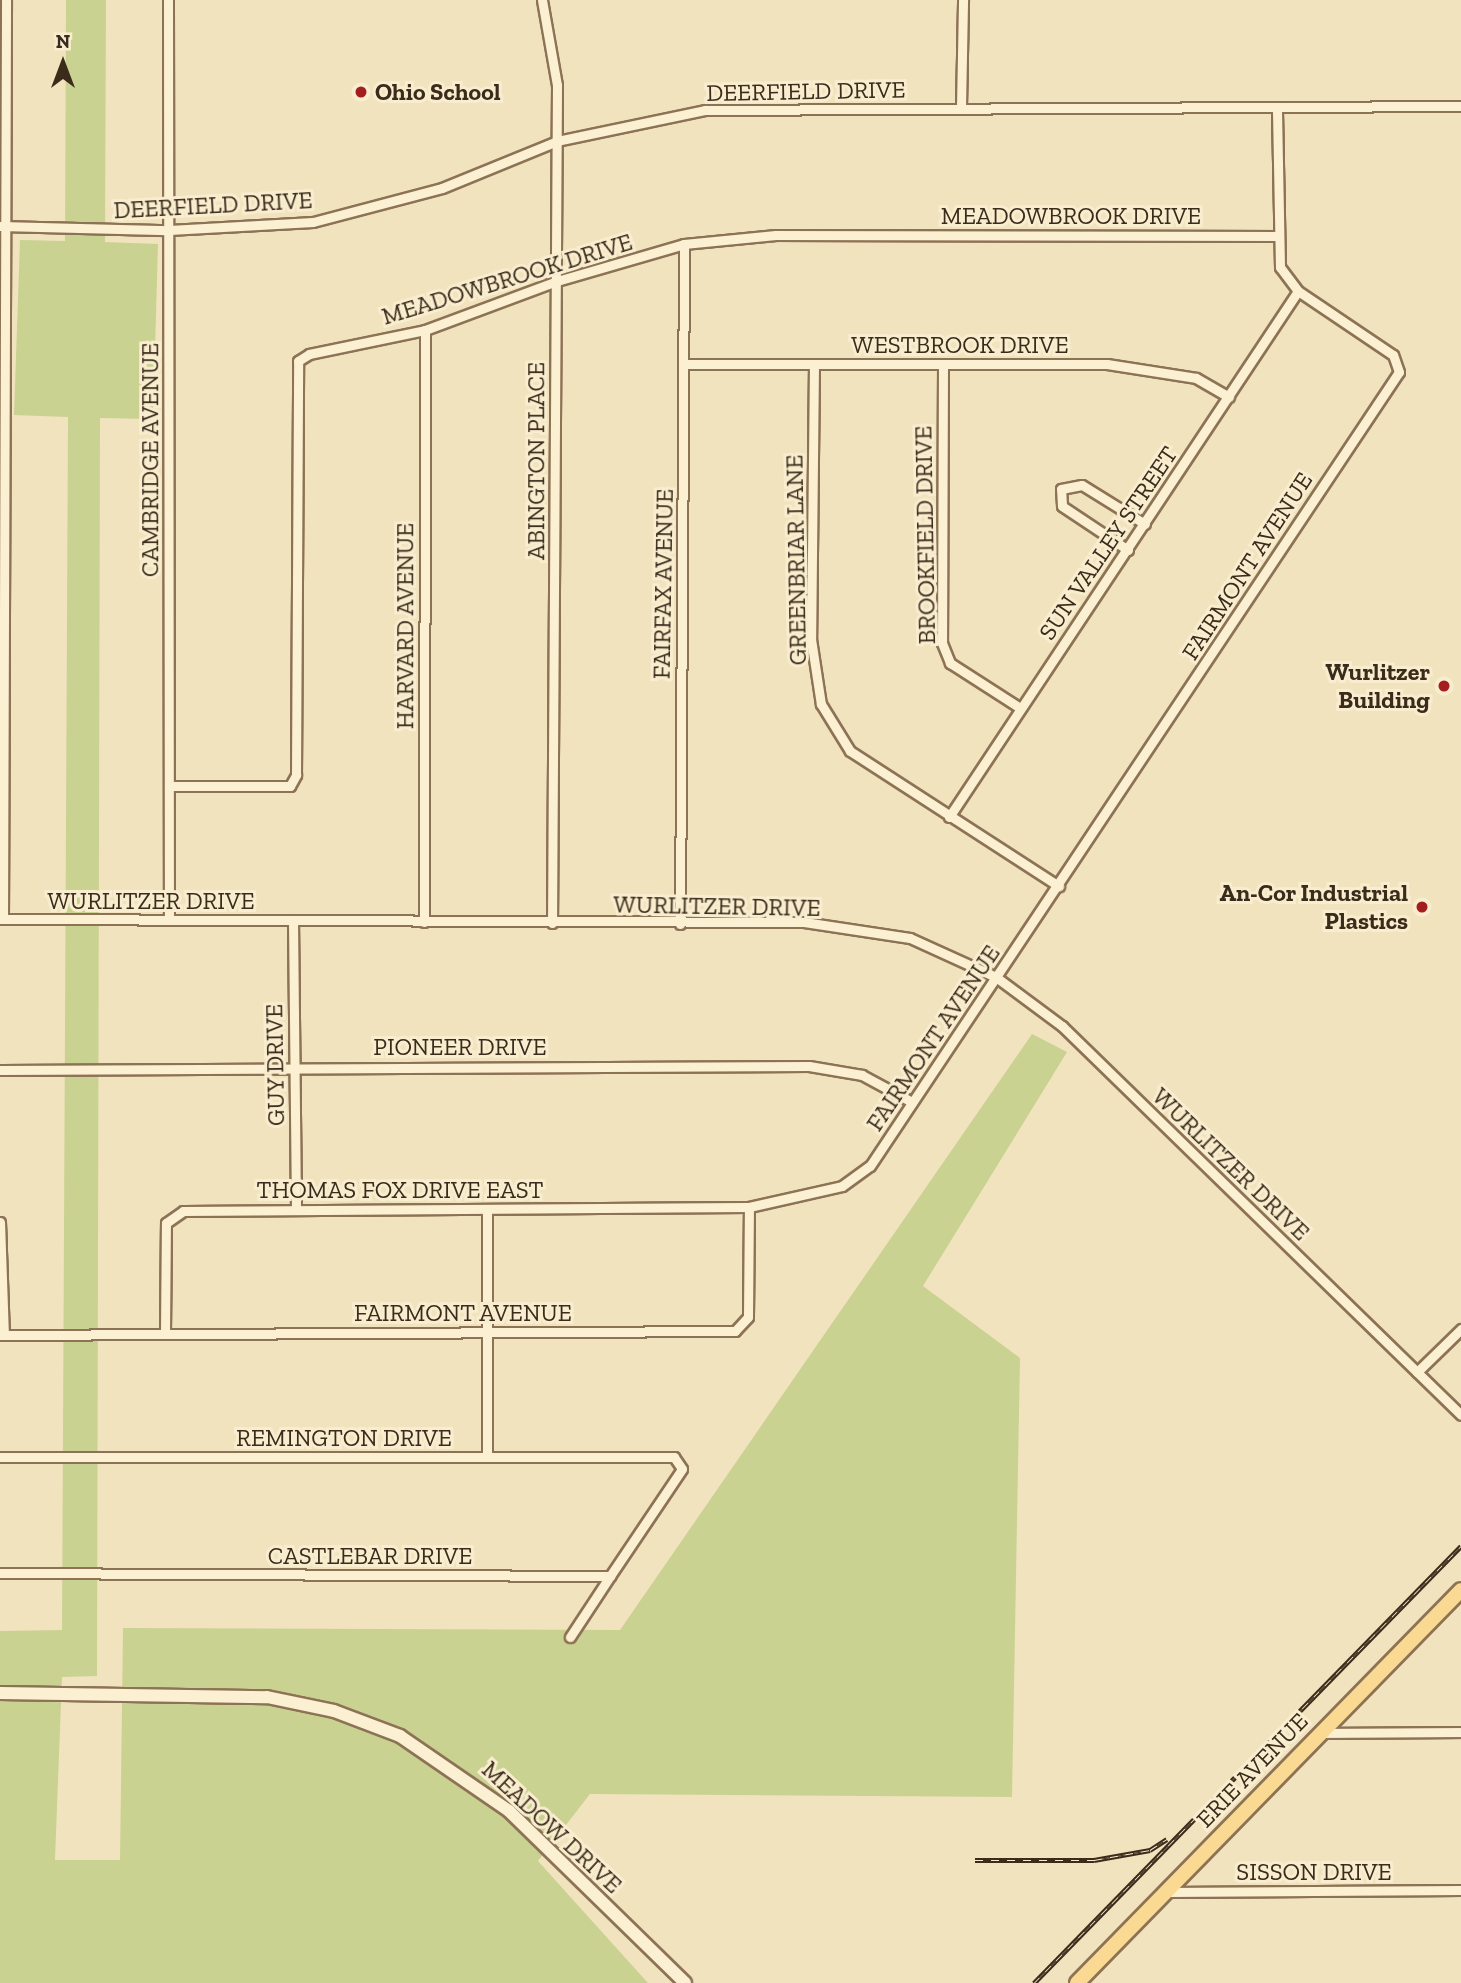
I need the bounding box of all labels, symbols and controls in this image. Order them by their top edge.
north arrow [28,28,98,98]
text: N [56,30,70,53]
street label: DEERFIELD DRIVE [706,75,906,107]
place label: Ohio School [375,78,501,106]
marker: Ohio School [353,84,369,100]
street label: DEERFIELD DRIVE [113,185,313,225]
street label: MEADOWBROOK DRIVE [941,202,1201,230]
street label: MEADOWBROOK DRIVE [378,227,636,331]
street label: WESTBROOK DRIVE [851,331,1069,359]
street label: CAMBRIDGE AVENUE [136,343,164,577]
street label: ABINGTON PLACE [522,362,550,560]
street label: BROOKFIELD DRIVE [909,425,941,645]
street label: SUN VALLEY STREET [1032,440,1184,646]
street label: GREENBRIAR LANE [780,454,812,666]
street label: FAIRMONT AVENUE [1175,466,1319,666]
street label: FAIRFAX AVENUE [647,488,679,680]
street label: HARVARD AVENUE [391,522,419,730]
place label: Wurlitzer Building [1326,658,1430,714]
marker: Wurlitzer Building [1436,678,1452,694]
place label: An-Cor Industrial Plastics [1219,879,1408,935]
street label: WURLITZER DRIVE [47,887,255,915]
street label: WURLITZER DRIVE [613,890,821,922]
marker: An-Cor Industrial Plastics [1414,899,1430,915]
street label: FAIRMONT AVENUE [860,939,1006,1137]
street label: GUY DRIVE [260,1003,290,1127]
street label: PIONEER DRIVE [373,1033,547,1061]
street label: WURLITZER DRIVE [1146,1082,1316,1246]
street label: THOMAS FOX DRIVE EAST [256,1176,544,1204]
street label: FAIRMONT AVENUE [353,1299,573,1327]
street label: REMINGTON DRIVE [236,1424,452,1452]
street label: CASTLEBAR DRIVE [268,1542,472,1570]
street label: ERIE AVENUE [1190,1706,1314,1834]
street label: MEADOW DRIVE [476,1755,628,1899]
street label: SISSON DRIVE [1236,1858,1392,1886]

